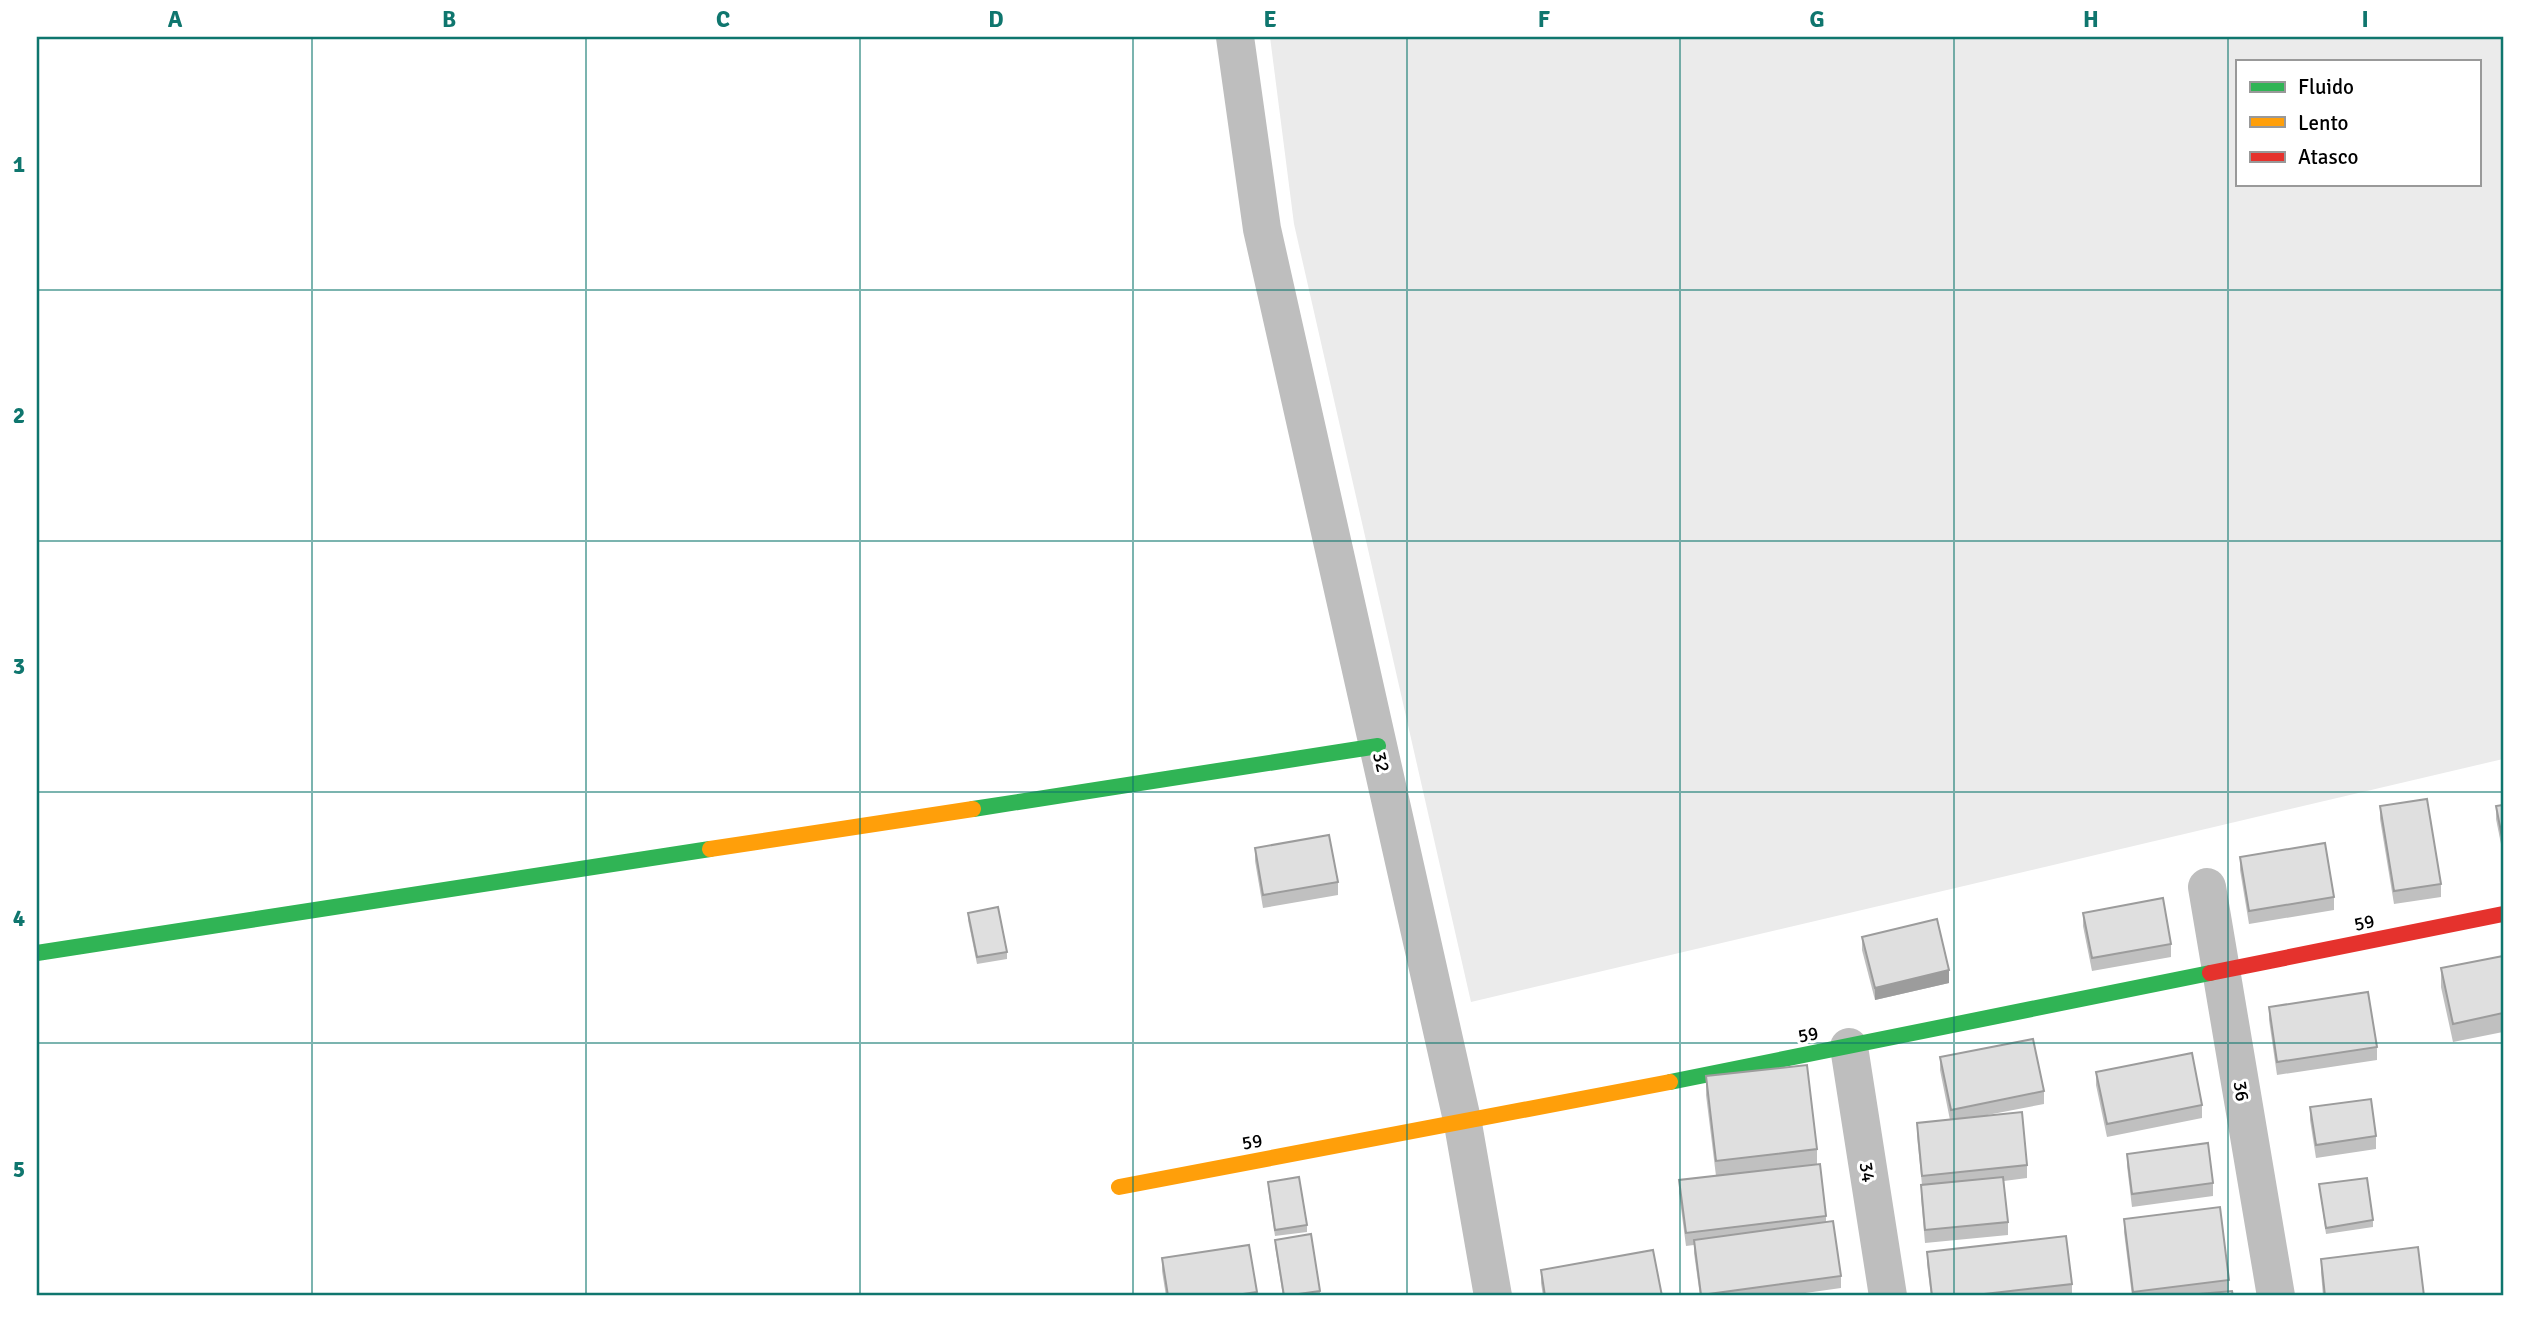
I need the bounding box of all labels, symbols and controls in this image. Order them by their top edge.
text: A [168,5,183,34]
text: B [442,5,456,34]
text: C [716,5,730,34]
text: D [988,5,1004,34]
text: E [1263,5,1277,34]
text: F [1538,5,1550,34]
text: G [1809,5,1825,34]
text: H [2083,5,2099,34]
text: I [2361,5,2369,34]
legend [2236,60,2480,186]
text: Fluido [2298,74,2354,100]
text: Lento [2298,110,2348,136]
text: Atasco [2298,144,2358,170]
text: 1 [13,150,25,179]
text: 2 [13,401,25,430]
text: 3 [13,652,25,681]
street label: 32 [1367,750,1395,775]
text: 4 [13,904,25,933]
street label: 59 [2352,909,2377,937]
street label: 59 [1796,1021,1821,1049]
street label: 36 [2228,1079,2254,1103]
street label: 59 [1240,1128,1264,1156]
text: 5 [13,1155,25,1184]
street label: 34 [1854,1160,1880,1184]

